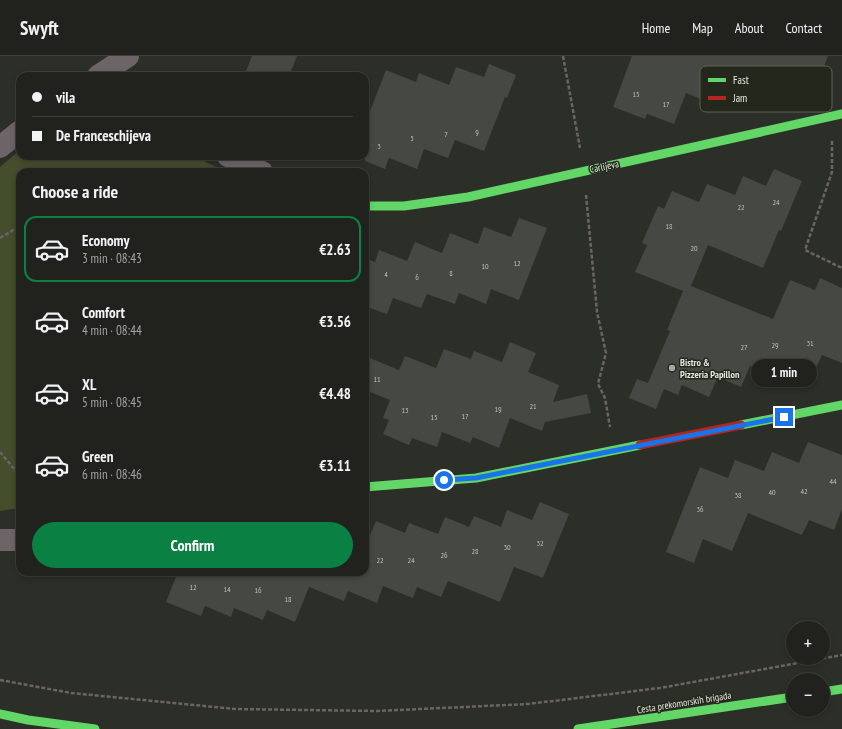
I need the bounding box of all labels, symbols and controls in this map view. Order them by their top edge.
text: Swyft [20,16,58,40]
text: Home [642,19,670,37]
text: Map [692,19,713,37]
text: About [735,19,764,37]
text: Contact [786,19,822,37]
legend [700,66,832,112]
text: Fast [733,73,749,87]
text: vila [56,88,75,107]
house number: 15 [632,89,640,99]
text: Jam [732,91,747,105]
house number: 17 [662,99,670,109]
text: De Franceschijeva [56,126,151,145]
house number: 9 [475,127,479,137]
house number: 7 [444,129,448,139]
house number: 5 [410,133,414,143]
house number: 3 [377,141,381,151]
street label: Carlijeva [588,157,620,176]
text: Choose a ride [32,180,118,203]
house number: 24 [772,197,780,207]
house number: 22 [737,202,745,212]
house number: 18 [665,221,673,231]
icon: car [34,231,70,267]
text: Economy [82,231,130,250]
text: €2.63 [319,240,351,259]
house number: 20 [690,243,698,253]
text: 3 min · 08:43 [82,250,142,267]
house number: 12 [513,258,521,268]
house number: 10 [481,261,489,271]
house number: 8 [449,268,453,278]
house number: 4 [384,269,388,279]
house number: 6 [415,272,419,282]
icon: car [34,303,70,339]
text: Comfort [82,303,125,322]
text: €3.56 [319,312,351,331]
text: 4 min · 08:44 [82,322,142,339]
house number: 31 [806,338,814,348]
house number: 29 [771,340,779,350]
house number: 27 [740,342,748,352]
place label: Bistro & Pizzeria Papillon [680,356,740,381]
callout: 1 min [751,359,817,387]
marker: Bistro & Pizzeria Papillon [667,363,677,373]
text: 1 min [771,364,797,381]
house number: 11 [373,374,381,384]
icon: car [34,375,70,411]
text: XL [82,375,96,394]
text: €4.48 [319,384,351,403]
text: 5 min · 08:45 [82,394,142,411]
house number: 21 [529,401,537,411]
house number: 19 [494,404,502,414]
house number: 13 [401,405,409,415]
route end [775,408,793,426]
house number: 17 [461,411,469,421]
house number: 15 [430,412,438,422]
icon: car [34,447,70,483]
text: Green [82,447,114,466]
text: €3.11 [319,456,351,475]
text: 6 min · 08:46 [82,466,142,483]
route start [435,471,453,489]
house number: 44 [829,476,837,486]
house number: 42 [800,486,808,496]
house number: 40 [768,487,776,497]
house number: 38 [734,490,742,500]
house number: 36 [696,504,704,514]
button: Confirm [32,522,353,568]
house number: 32 [536,538,544,548]
house number: 30 [503,542,511,552]
house number: 28 [471,546,479,556]
house number: 26 [440,550,448,560]
house number: 22 [376,555,384,565]
house number: 24 [407,555,415,565]
house number: 12 [189,582,197,592]
house number: 14 [223,584,231,594]
house number: 16 [254,585,262,595]
house number: 18 [284,594,292,604]
map controls [786,621,830,717]
button: + [786,621,830,665]
button: − [786,673,830,717]
street label: Cesta prekomorskih brigada [636,689,732,716]

